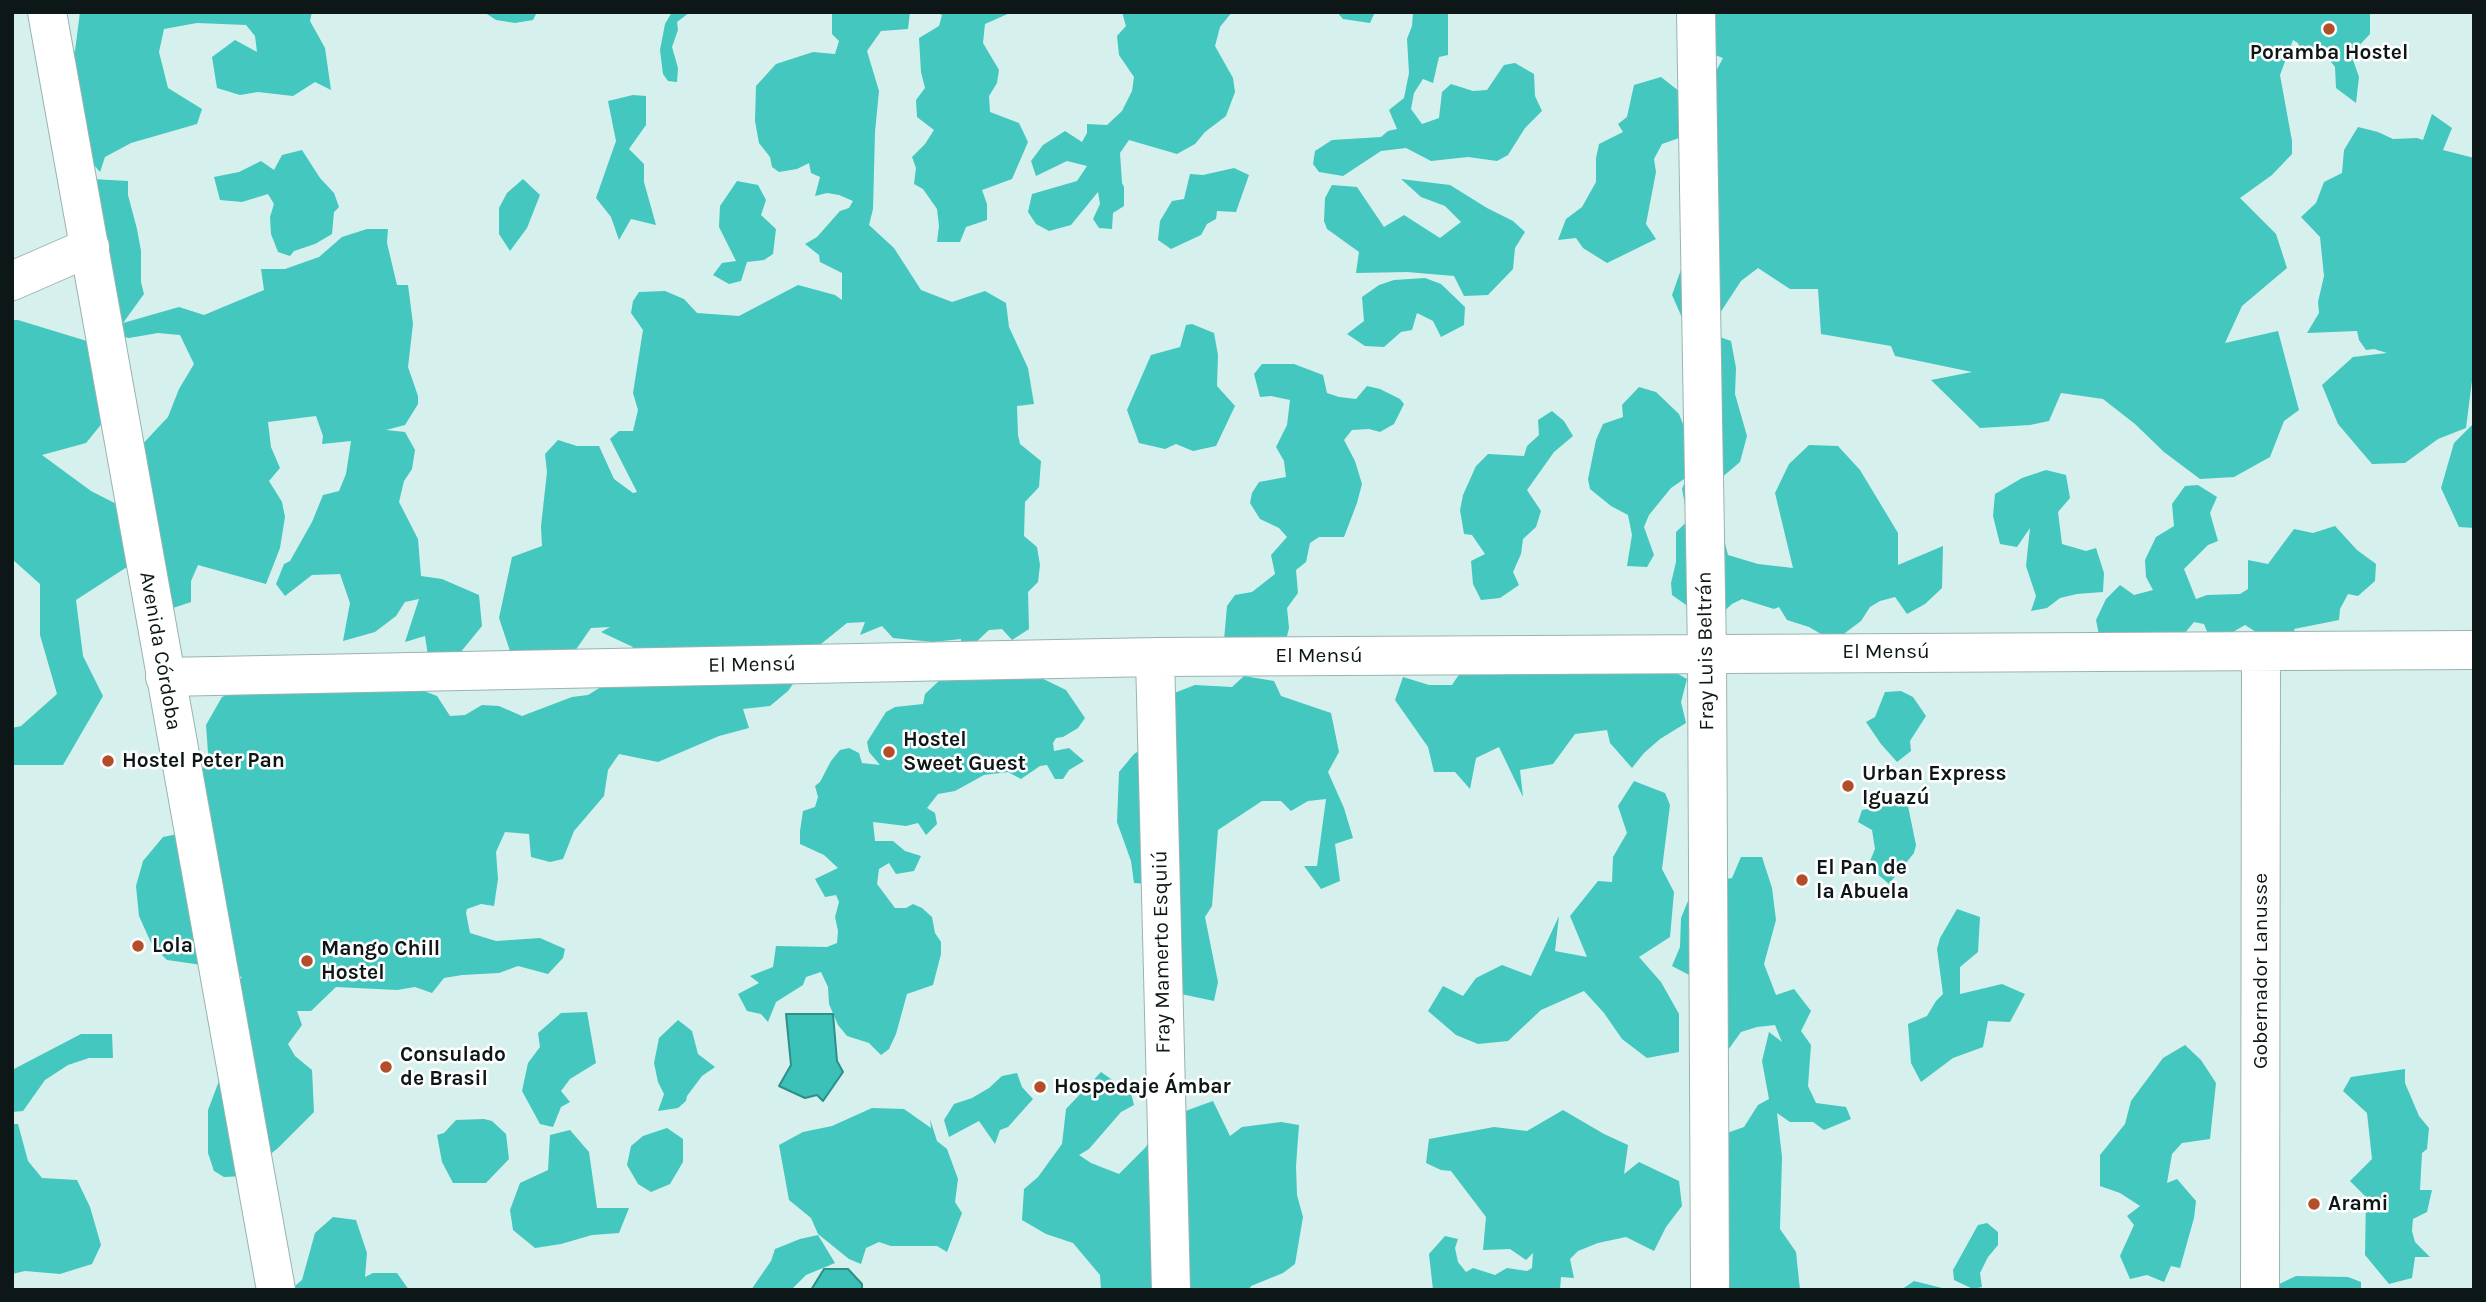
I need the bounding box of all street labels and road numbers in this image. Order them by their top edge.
street label: Avenida Córdoba [134,570,186,732]
street label: Fray Luis Beltrán [1692,571,1720,731]
street label: El Mensú [1842,639,1930,665]
street label: El Mensú [1275,643,1363,669]
street label: El Mensú [708,652,796,678]
street label: Fray Mamerto Esquiú [1148,850,1176,1054]
street label: Gobernador Lanusse [2248,873,2274,1069]

